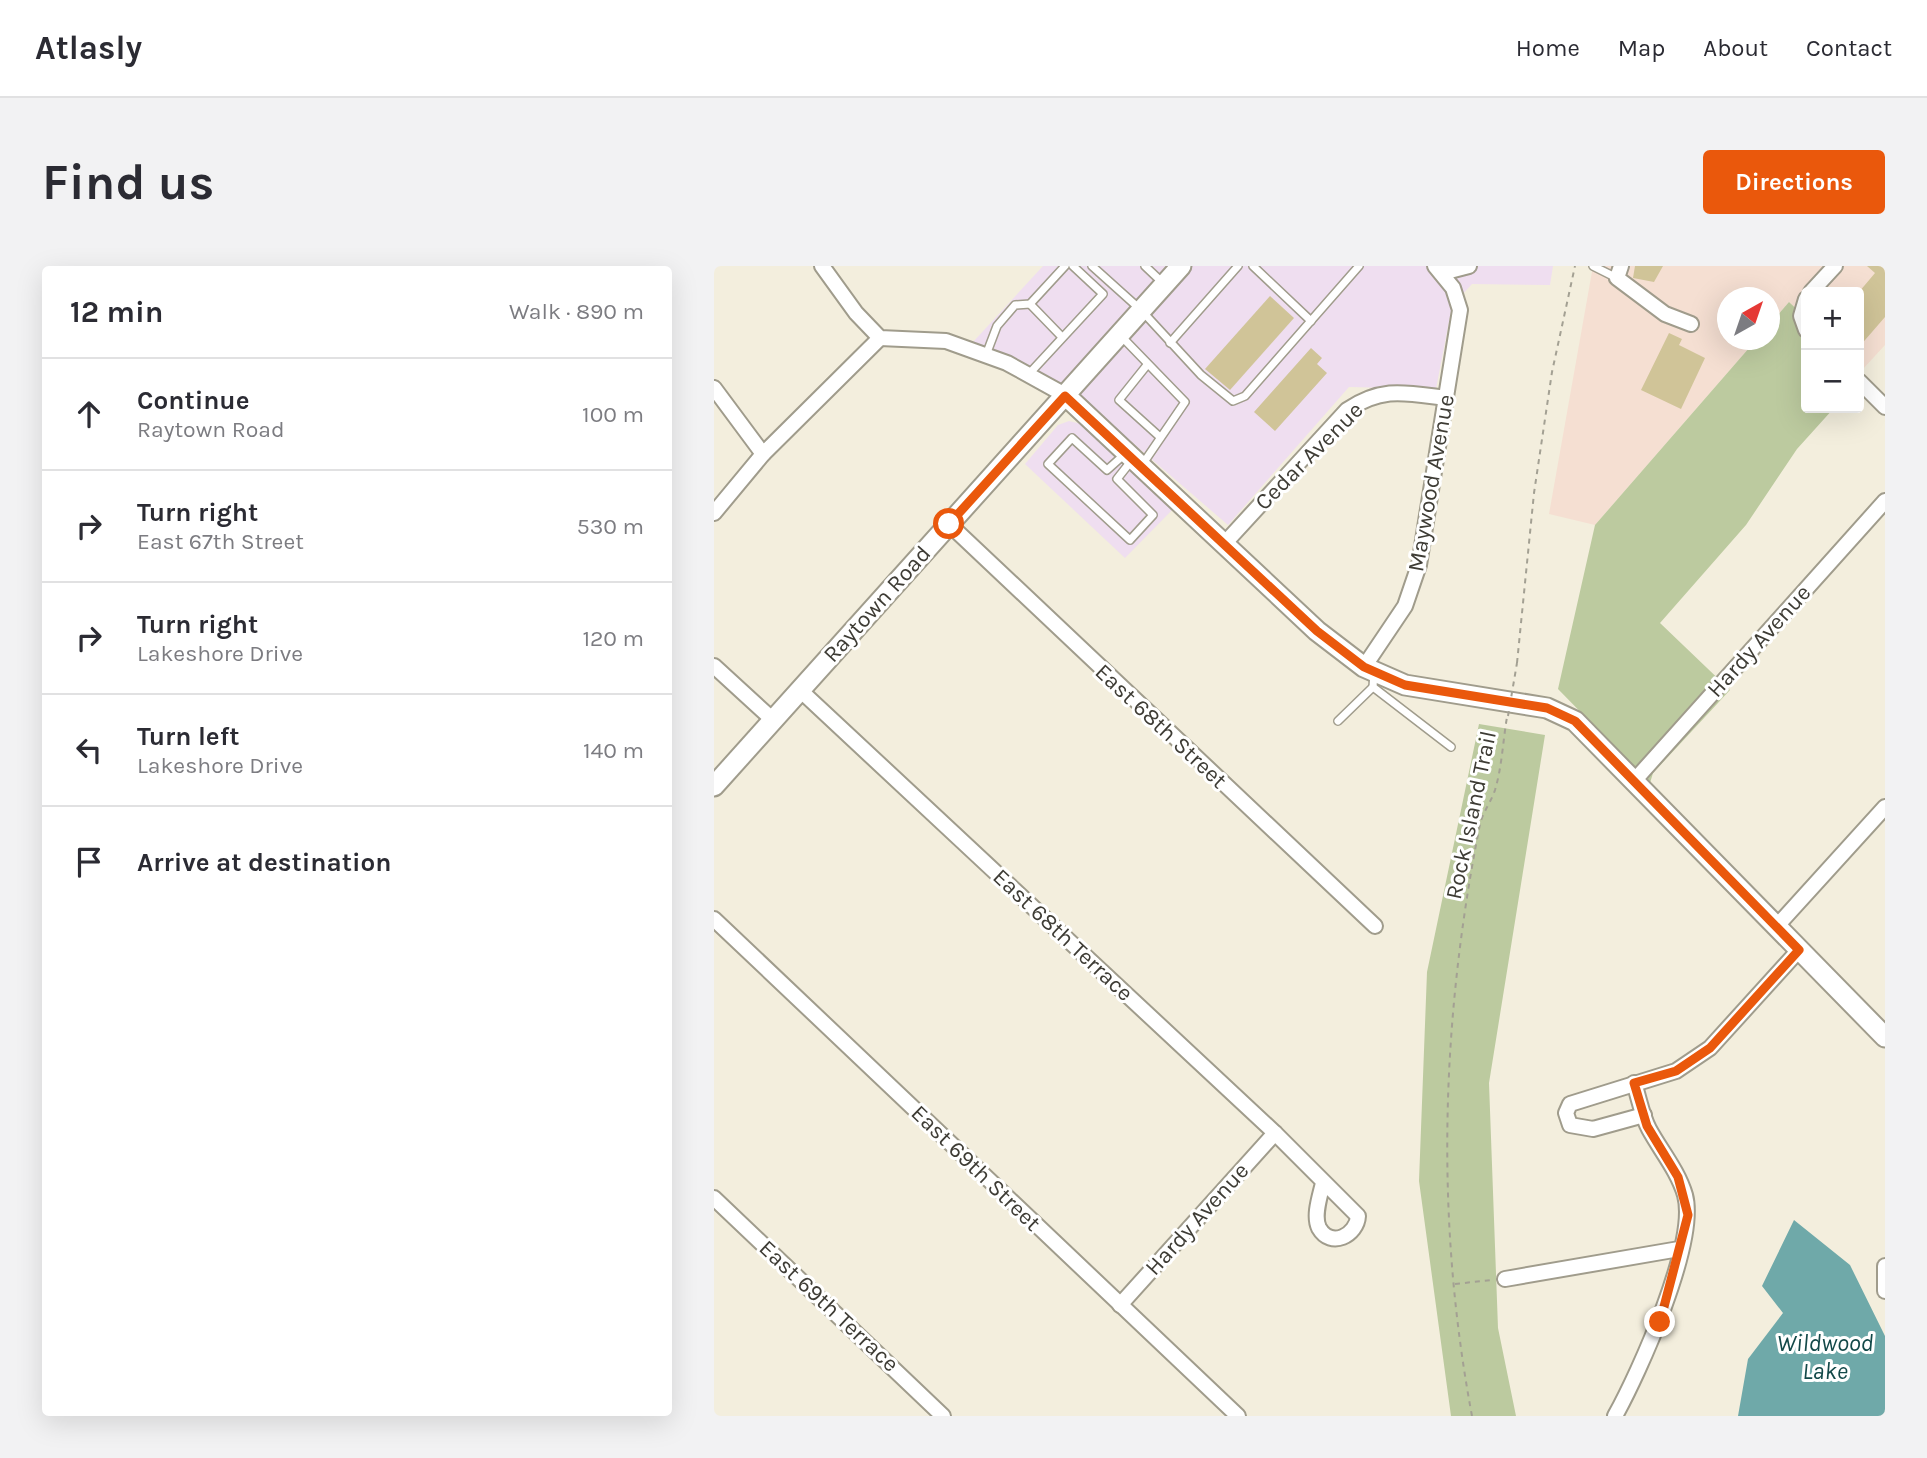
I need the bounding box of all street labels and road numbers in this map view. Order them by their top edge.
street label: Maywood Avenue [1402,392,1460,574]
street label: Cedar Avenue [1249,396,1369,516]
street label: Raytown Road [818,540,936,668]
street label: Hardy Avenue [1702,579,1816,703]
street label: East 68th Street [1090,658,1233,794]
street label: Rock Island Trail [1440,728,1502,902]
street label: East 68th Terrace [987,863,1139,1007]
street label: East 69th Street [906,1099,1047,1237]
street label: Hardy Avenue [1140,1157,1254,1281]
street label: East 69th Terrace [754,1234,904,1378]

